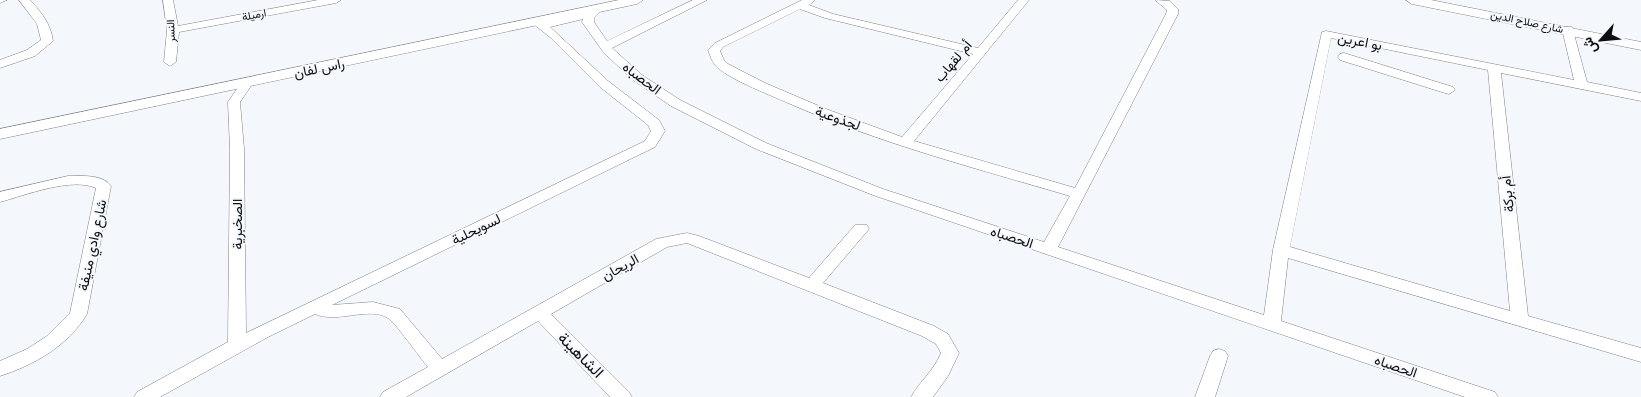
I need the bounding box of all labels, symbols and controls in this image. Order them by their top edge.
street label: ارميلة [241,6,267,24]
street label: شارع صلاح الدين [1489,8,1565,37]
north arrow [1576,15,1626,65]
street label: النسر [164,19,178,44]
street label: بو اعرين [1336,29,1384,54]
text: ش [1578,34,1601,57]
street label: أم لقهاب [931,37,976,86]
street label: راس لفان [292,55,346,82]
street label: الحصباه [619,58,664,98]
street label: لجذوعية [813,102,863,134]
street label: أم بركة [1497,175,1518,213]
street label: شارع وادي منيفة [75,198,113,293]
street label: الصخبرية [229,199,246,249]
street label: لسويحلية [449,210,504,249]
street label: الحصباه [988,223,1035,252]
street label: الريحان [599,250,642,285]
street label: الشاهينة [554,328,608,382]
street label: الحصباه [1372,351,1419,382]

